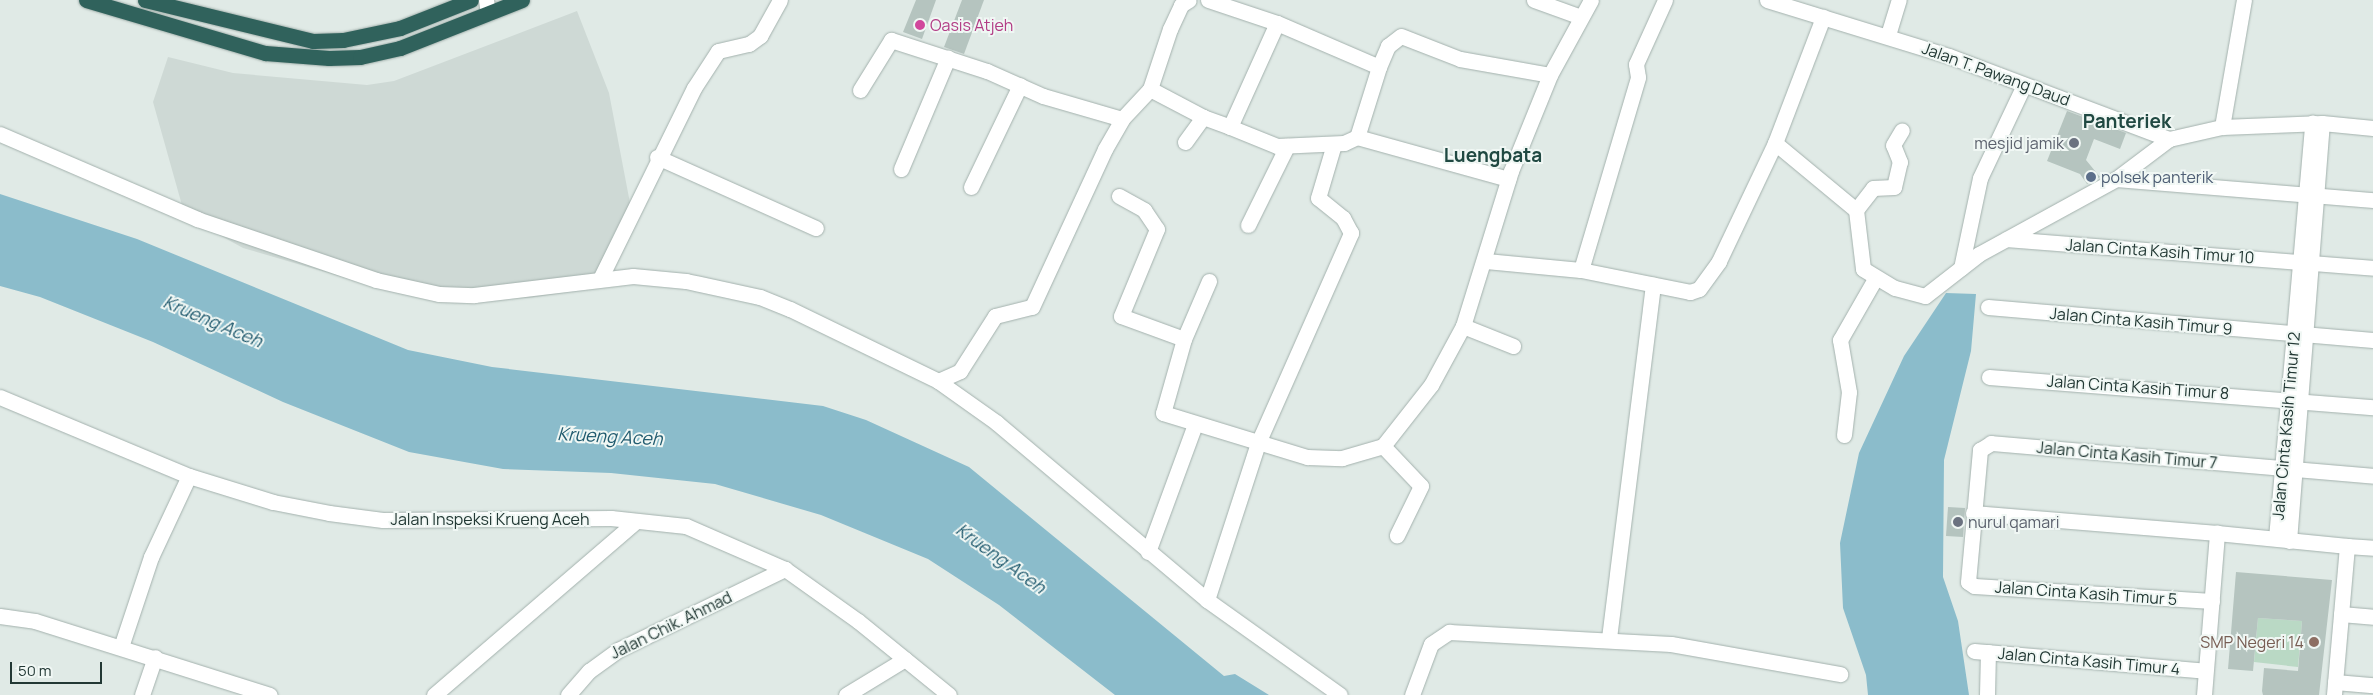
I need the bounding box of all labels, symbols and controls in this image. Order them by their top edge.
place label: Oasis Atjeh [930,15,1013,35]
marker: Oasis Atjeh [914,19,926,31]
street label: Jalan T. Pawang Daud [1919,38,2073,110]
district label: Panteriek [2083,111,2171,133]
place label: mesjid jamik [1974,133,2064,153]
marker: mesjid jamik [2068,137,2080,149]
district label: Luengbata [1444,145,1542,167]
place label: polsek panterik [2101,167,2213,187]
marker: polsek panterik [2085,171,2097,183]
street label: Jalan Cinta Kasih Timur 10 [2065,235,2255,267]
water label: Krueng Aceh [160,290,266,352]
street label: Jalan Cinta Kasih Timur 9 [2049,303,2233,339]
street label: Jalan Cinta Kasih Timur 12 [2268,331,2304,521]
street label: Jalan Cinta Kasih Timur 8 [2046,371,2230,403]
water label: Krueng Aceh [557,422,663,450]
street label: Jalan Cinta Kasih Timur 7 [2036,438,2218,472]
street label: Jalan Inspeksi Krueng Aceh [391,509,589,529]
place label: nurul qamari [1968,512,2060,532]
marker: nurul qamari [1952,516,1964,528]
water label: Krueng Aceh [952,518,1050,598]
street label: Jalan Cinta Kasih Timur 5 [1994,577,2178,609]
street label: Jalan Chik. Ahmad [607,587,735,663]
place label: SMP Negeri 14 [2200,632,2304,652]
marker: SMP Negeri 14 [2308,636,2320,648]
street label: Jalan Cinta Kasih Timur 4 [1997,643,2181,679]
scale bar [12,652,105,684]
text: 50 m [18,660,52,681]

